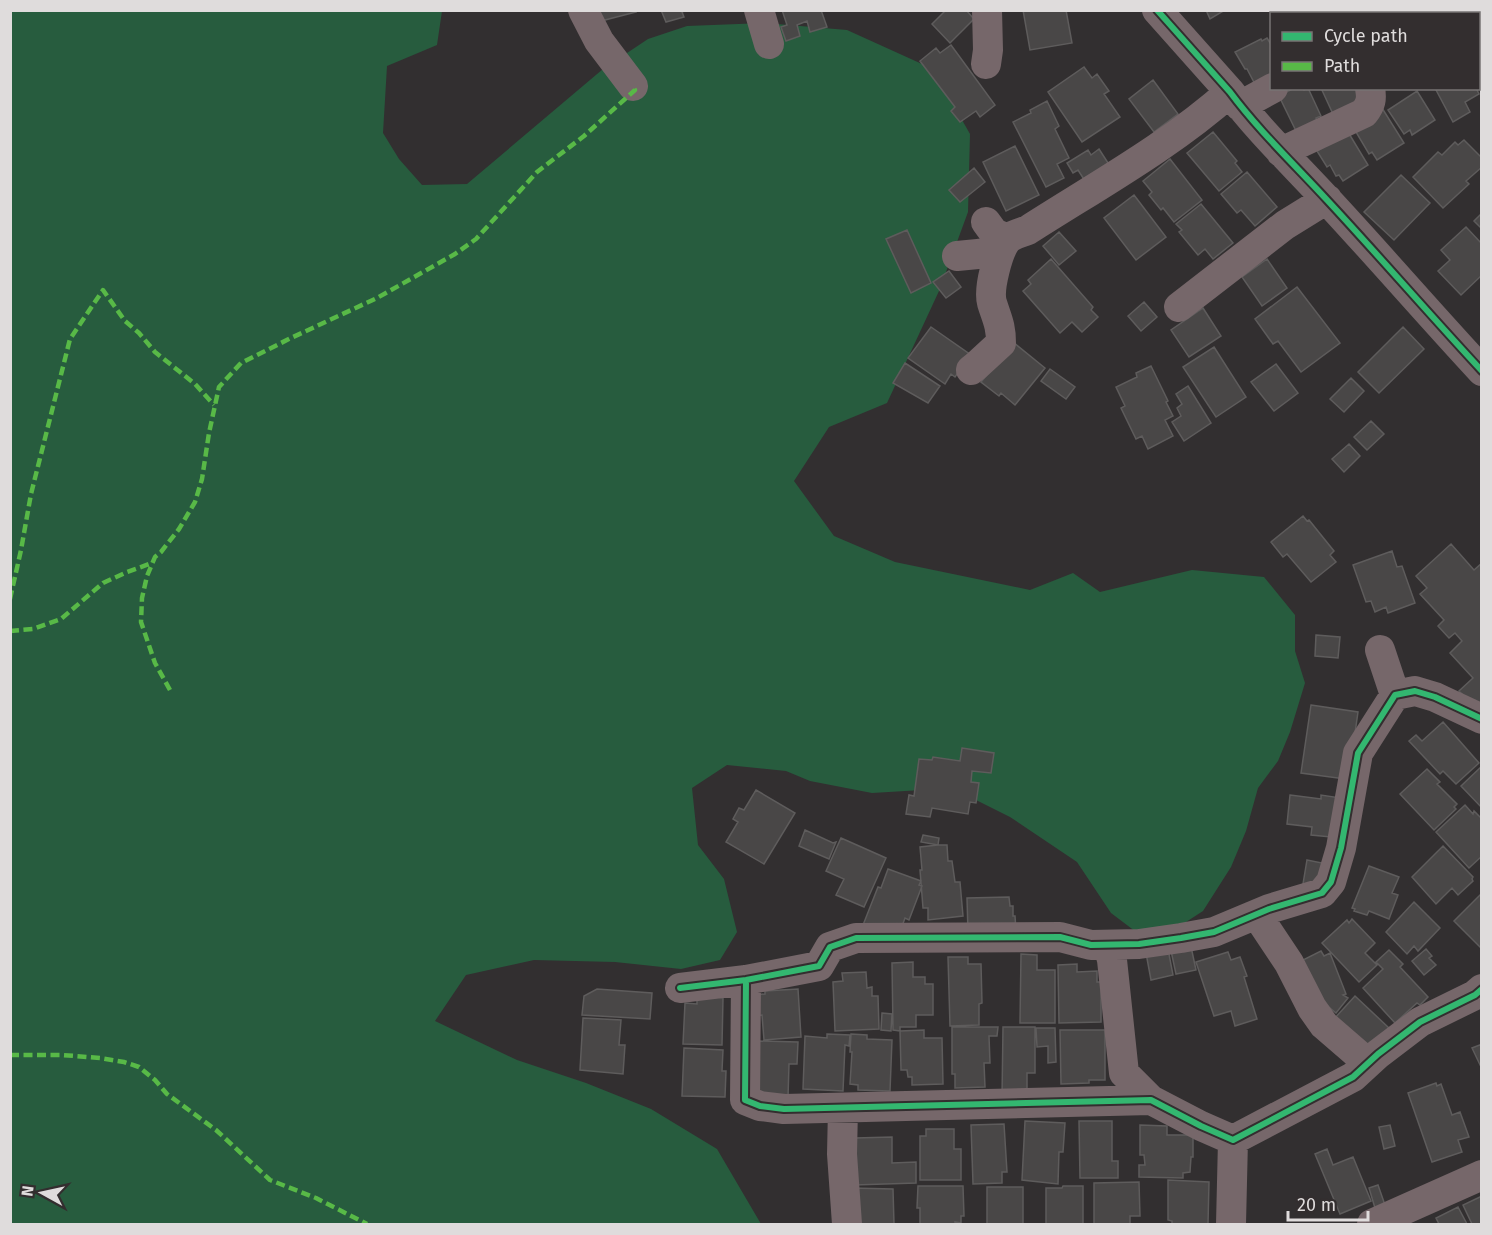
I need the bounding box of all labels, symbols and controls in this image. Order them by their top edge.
legend [1270,12,1480,90]
text: Cycle path [1324,25,1408,47]
text: Path [1324,55,1360,77]
north arrow [12,1163,72,1223]
text: N [17,1184,38,1198]
scale bar [1288,1184,1368,1222]
text: 20 m [1297,1194,1336,1216]

